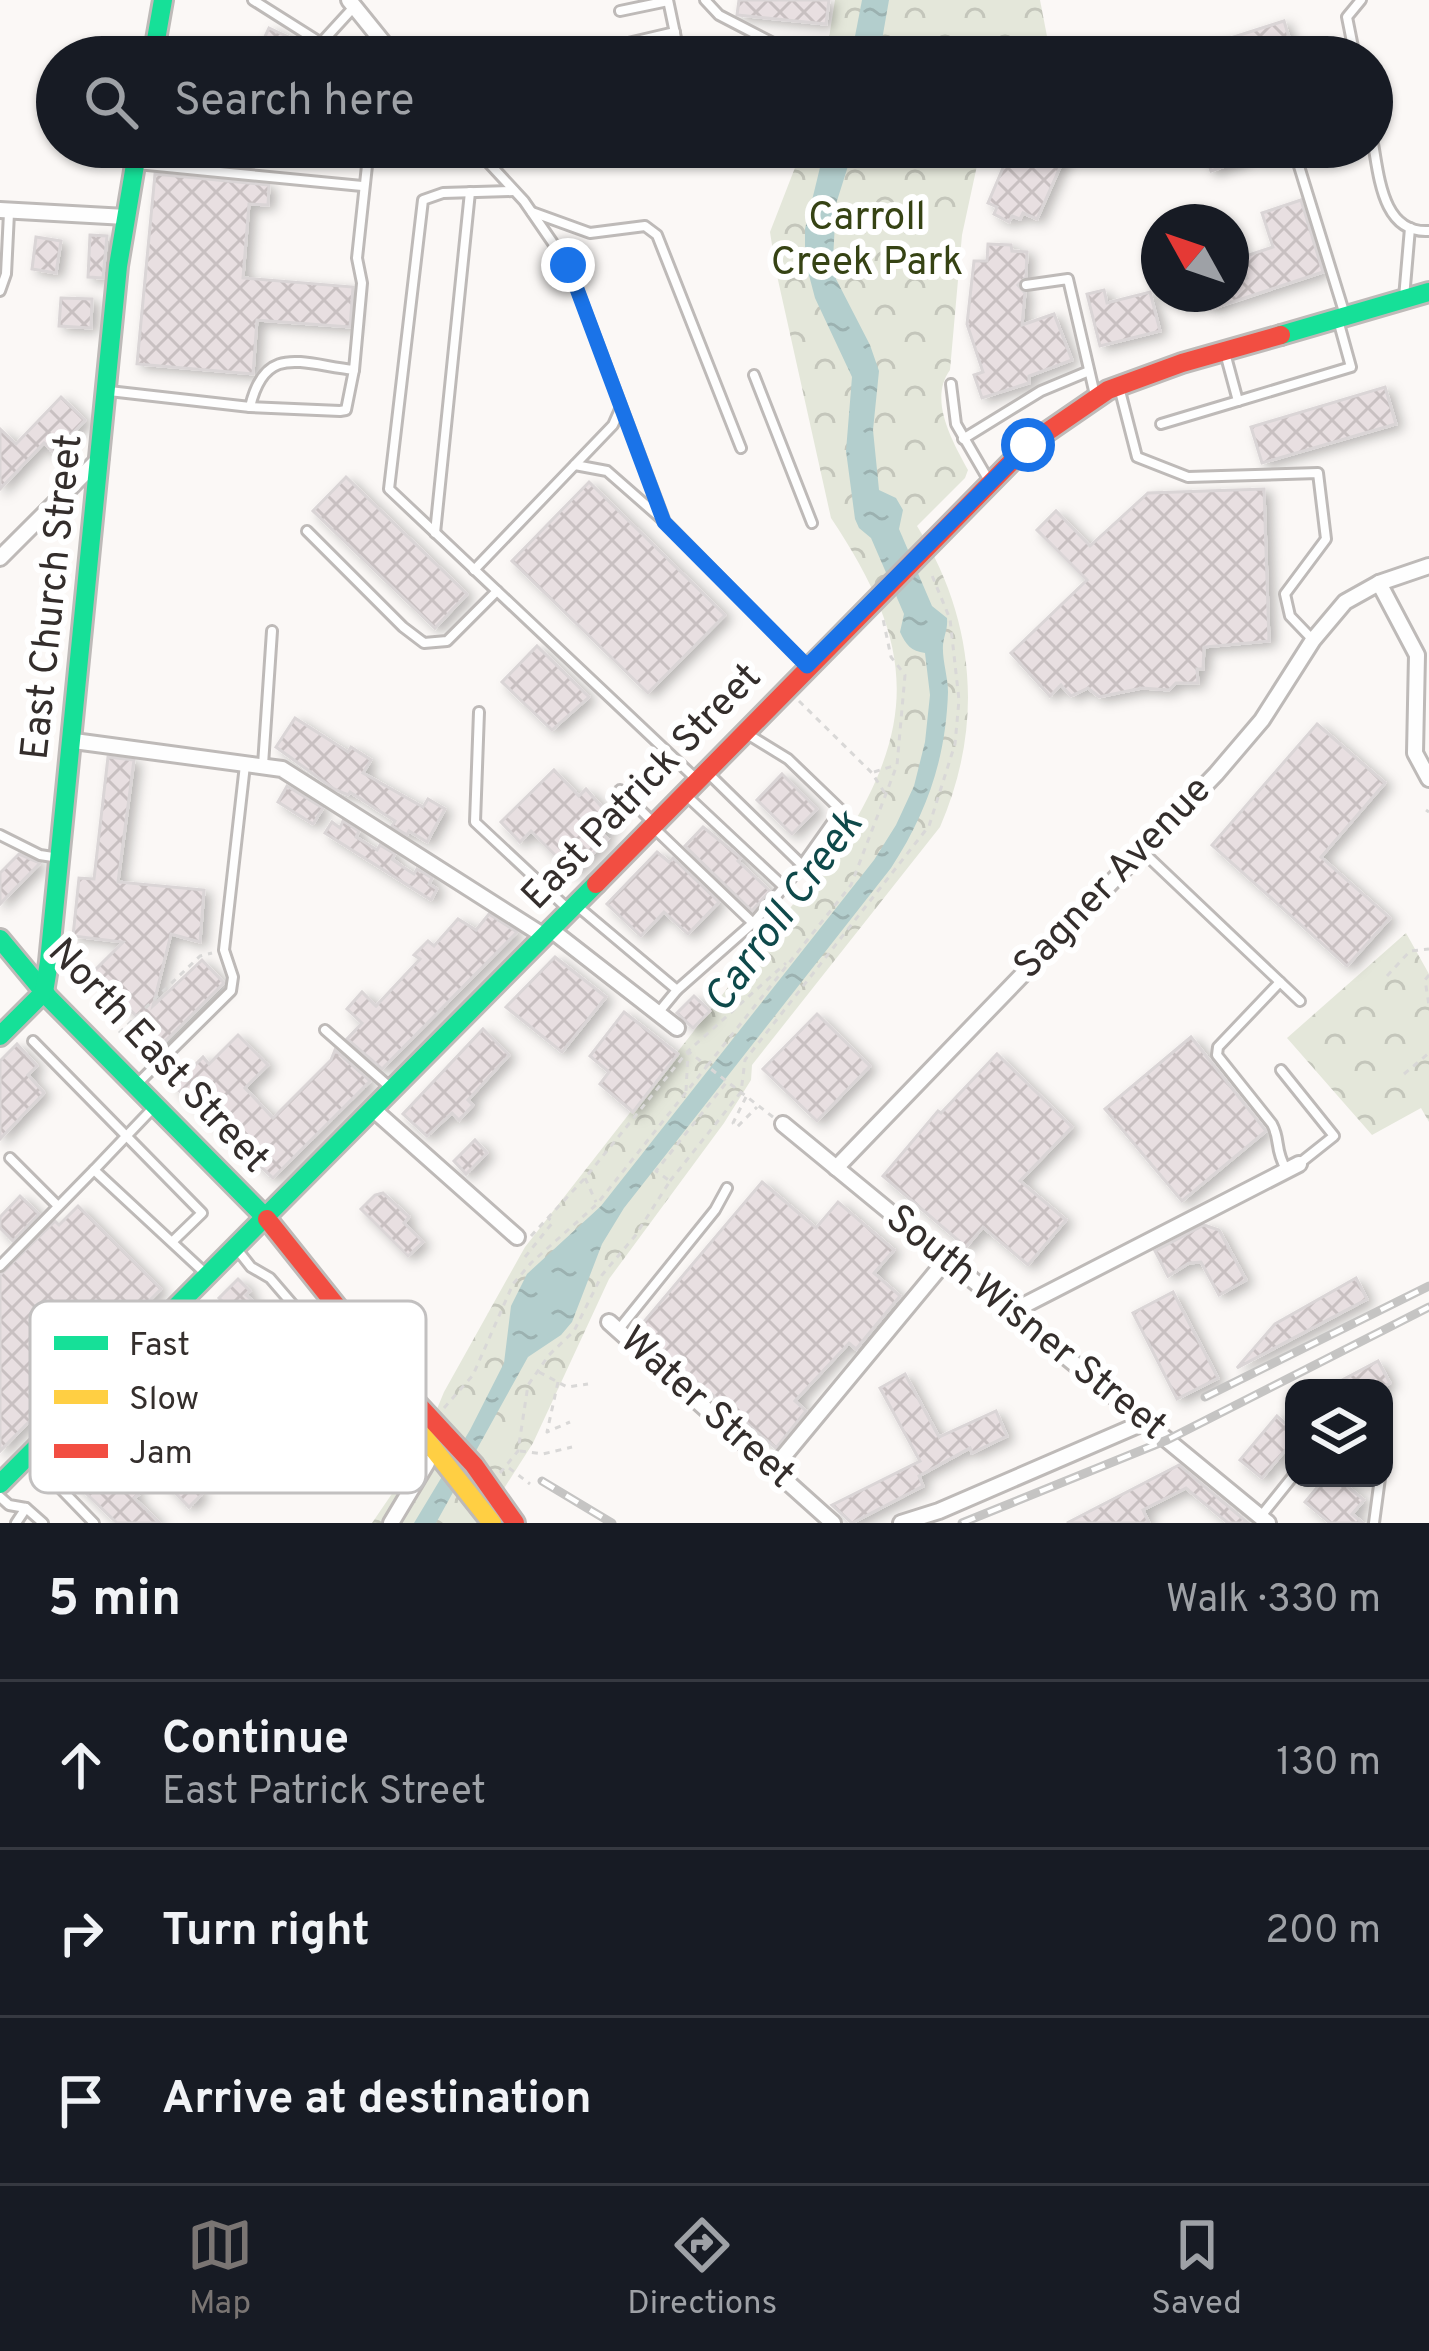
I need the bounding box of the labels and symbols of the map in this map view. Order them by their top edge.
park label: Carroll Creek Park [771,195,963,289]
north arrow [1141,204,1249,312]
route end [541,238,595,292]
route start [1001,418,1055,472]
street label: East Church Street [13,432,95,762]
street label: East Patrick Street [513,654,773,922]
street label: Sagner Avenue [1005,767,1223,991]
water label: Carroll Creek [694,801,877,1025]
street label: North East Street [36,930,278,1184]
street label: South Wisner Street [875,1196,1175,1452]
legend [30,1301,426,1493]
street label: Water Street [608,1317,804,1501]
text: Fast [129,1326,190,1368]
text: Slow [129,1380,199,1422]
text: Jam [129,1434,193,1476]

